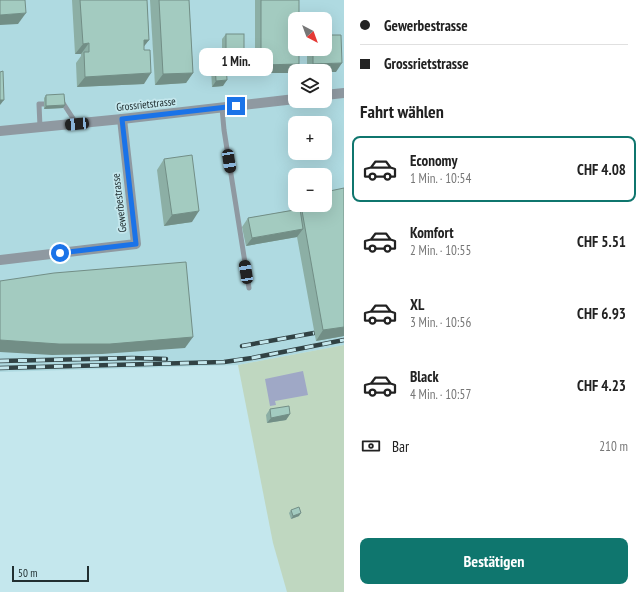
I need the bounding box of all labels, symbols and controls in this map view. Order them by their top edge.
north arrow [288,12,332,56]
map controls [288,12,332,212]
text: Gewerbestrasse [384,16,468,35]
callout: 1 Min. [199,48,273,76]
text: 1 Min. [221,53,251,70]
text: Grossrietstrasse [384,54,469,73]
button: layers [288,64,332,108]
street label: Grossrietstrasse [116,94,177,114]
route end [227,97,245,115]
text: Fahrt wählen [360,100,444,123]
button: + [288,116,332,160]
car [65,117,89,131]
car [221,148,237,174]
icon: car [362,151,398,187]
text: Economy [410,151,458,170]
text: CHF 4.08 [577,160,626,179]
button: − [288,168,332,212]
text: 1 Min. · 10:54 [410,170,471,187]
street label: Gewerbestrasse [108,172,130,233]
icon: car [362,223,398,259]
text: Komfort [410,223,454,242]
text: CHF 5.51 [577,232,626,251]
text: 2 Min. · 10:55 [410,242,471,259]
route start [51,244,69,262]
car [238,259,254,285]
icon: car [362,295,398,331]
text: XL [410,295,424,314]
text: CHF 6.93 [577,304,626,323]
text: 3 Min. · 10:56 [410,314,471,331]
icon: car [362,367,398,403]
text: Black [410,367,439,386]
text: CHF 4.23 [577,376,626,395]
text: 4 Min. · 10:57 [410,386,471,403]
icon: cash [360,435,382,457]
text: Bar [392,437,409,456]
text: 210 m [599,438,628,455]
button: Bestätigen [360,538,628,584]
scale bar [12,564,89,583]
text: 50 m [18,566,37,580]

